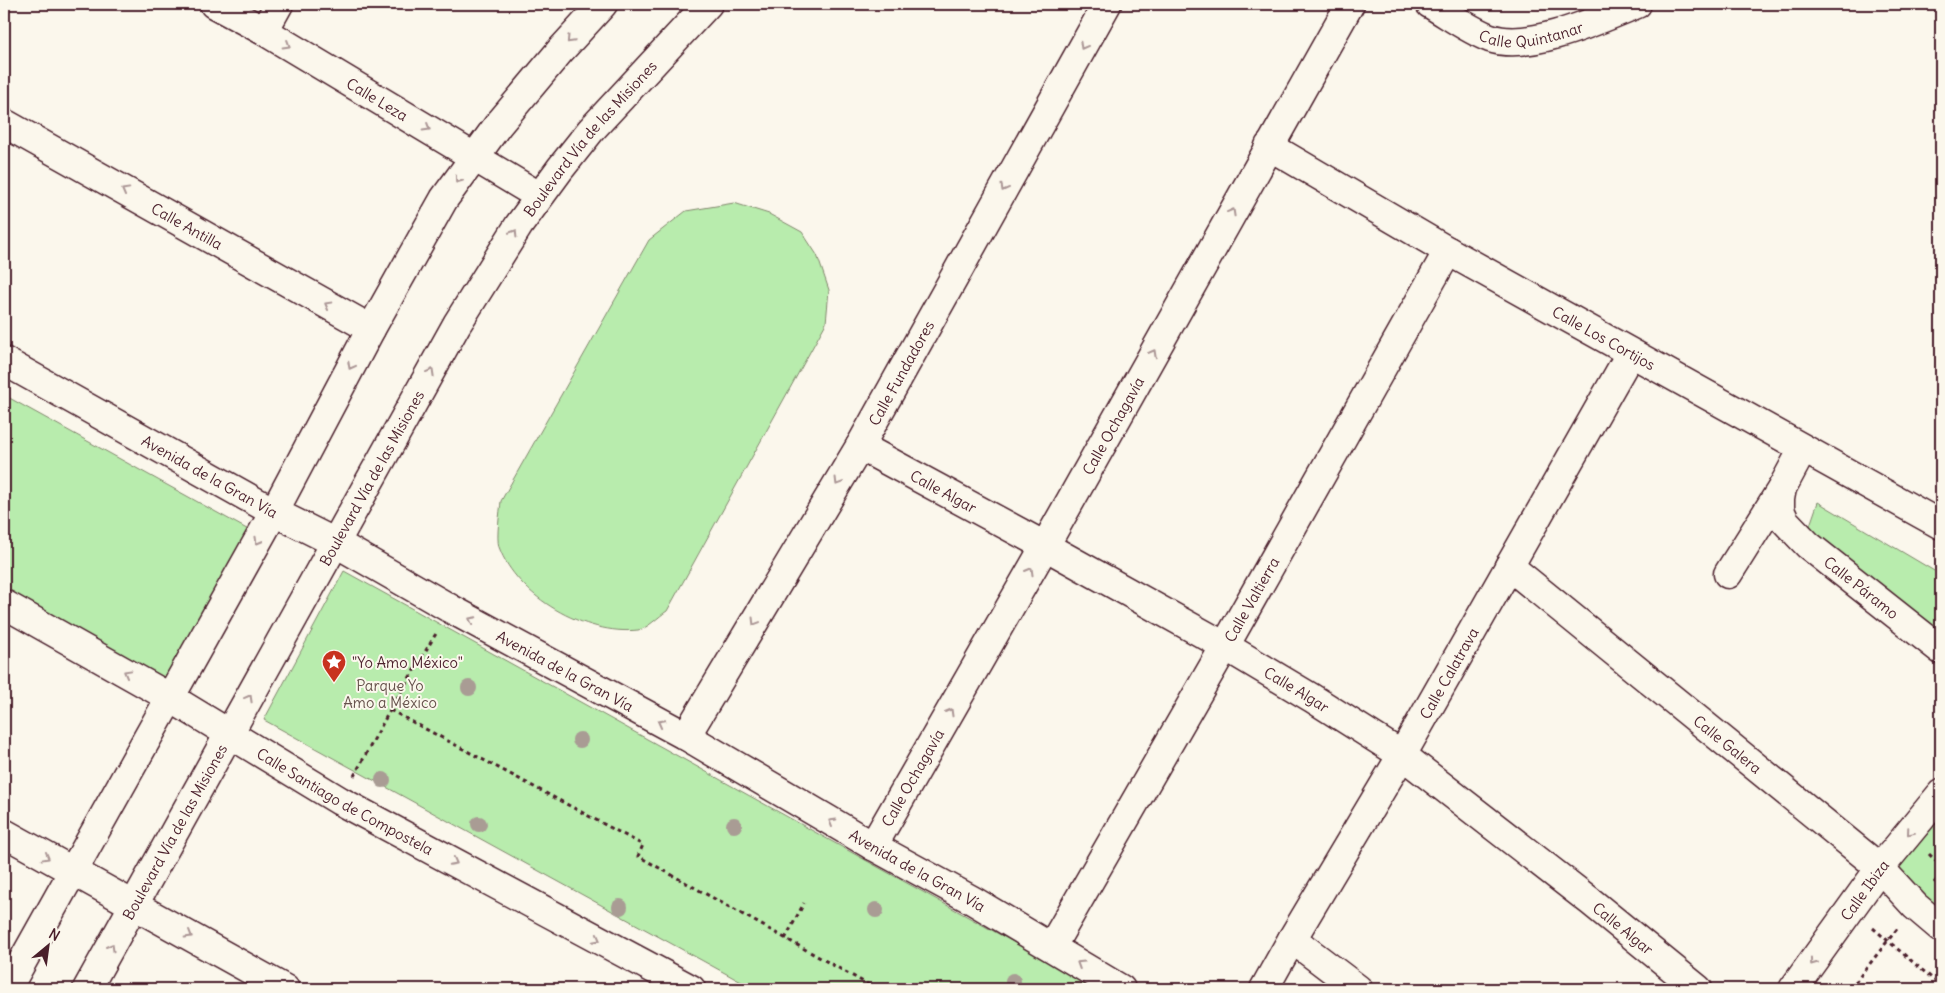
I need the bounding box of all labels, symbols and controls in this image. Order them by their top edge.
street label: Calle Quintanar [1476,17,1586,51]
one-way arrow [567,34,576,43]
one-way arrow [282,39,291,49]
one-way arrow [1079,41,1089,50]
street label: Boulevard Vía de las Misiones [519,56,661,220]
street label: Calle Leza [343,73,412,125]
one-way arrow [421,122,430,132]
one-way arrow [455,174,464,184]
one-way arrow [1000,183,1010,192]
one-way arrow [122,188,131,198]
street label: Calle Antilla [148,198,226,254]
one-way arrow [1226,208,1236,217]
one-way arrow [507,229,517,238]
street label: Calle Los Cortijos [1549,301,1659,374]
one-way arrow [324,302,333,312]
street label: Calle Fundadores [864,317,938,429]
one-way arrow [1147,350,1157,359]
one-way arrow [347,361,357,370]
one-way arrow [424,368,434,377]
street label: Calle Ochagavía [1078,373,1148,478]
street label: Boulevard Vía de las Misiones [315,386,428,569]
street label: Avenida de la Gran Vía [139,431,282,522]
street label: Calle Algar [907,465,980,517]
one-way arrow [834,477,844,486]
one-way arrow [254,535,264,544]
street label: Calle Páramo [1820,552,1903,623]
street label: Calle Valtierra [1220,553,1283,645]
one-way arrow [1024,568,1034,577]
one-way arrow [751,616,761,625]
one-way arrow [469,617,478,627]
street label: Calle Calatrava [1415,623,1482,722]
street label: Avenida de la Gran Vía [493,626,637,716]
place icon: "Yo Amo México" [321,649,347,683]
place label: "Yo Amo México" [352,653,463,672]
street label: Calle Algar [1261,662,1333,716]
one-way arrow [123,669,132,679]
park label: Parque Yo Amo a México [343,676,437,712]
one-way arrow [243,694,253,703]
one-way arrow [943,709,953,718]
street label: Calle Galera [1690,711,1766,778]
one-way arrow [658,719,667,729]
street label: Calle Ochagavía [877,725,948,830]
street label: Boulevard Vía de las Misiones [118,740,231,923]
street label: Calle Santiago de Compostela [253,743,437,859]
one-way arrow [829,818,838,828]
street label: Avenida de la Gran Vía [846,825,990,916]
one-way arrow [1907,826,1916,835]
one-way arrow [41,851,50,861]
street label: Calle Ibiza [1836,855,1893,924]
one-way arrow [448,856,457,866]
street label: Calle Algar [1589,898,1657,958]
north arrow [22,920,72,970]
text: N [46,924,63,945]
one-way arrow [183,929,192,939]
one-way arrow [591,933,600,943]
one-way arrow [105,943,115,952]
one-way arrow [1810,956,1819,966]
one-way arrow [1076,960,1085,970]

